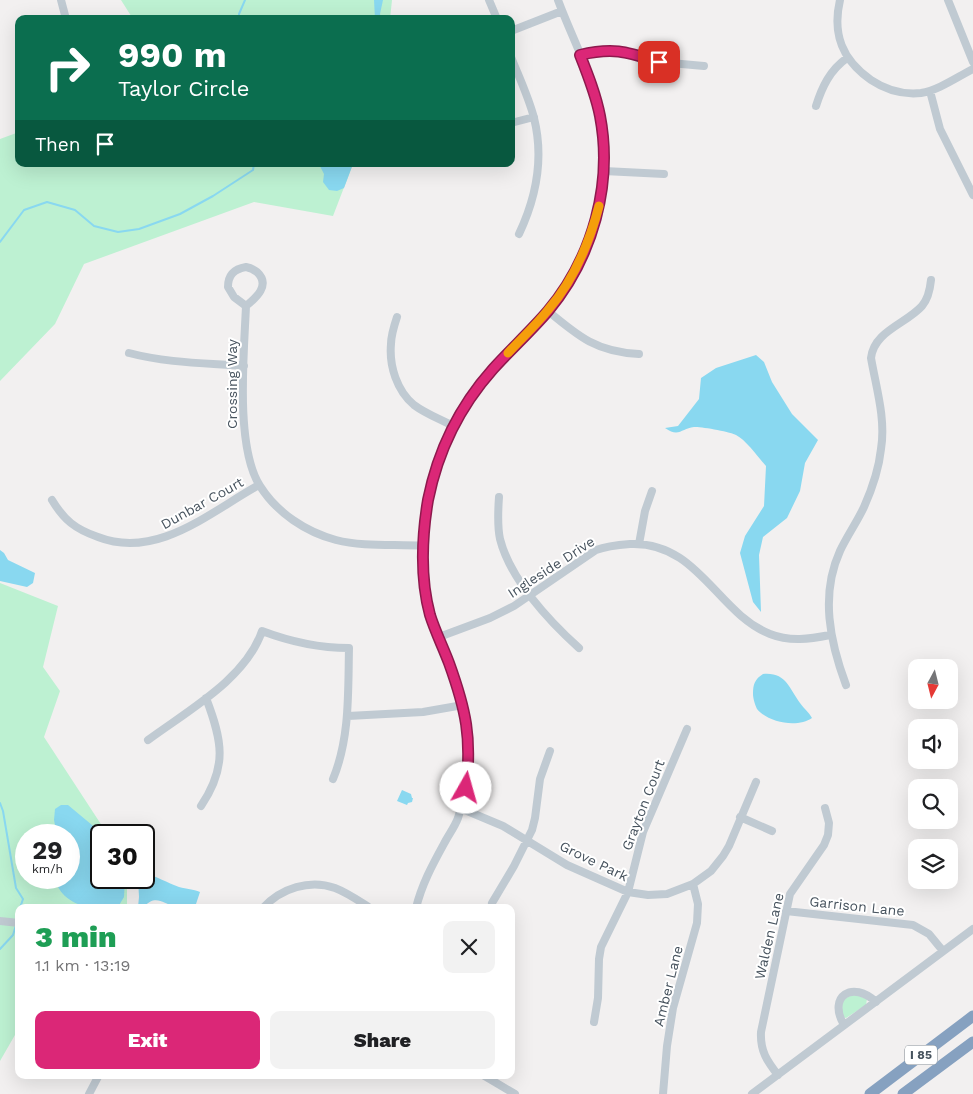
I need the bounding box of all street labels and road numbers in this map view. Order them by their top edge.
street label: Crossing Way [224,338,240,429]
street label: Dunbar Court [158,474,246,532]
street label: Ingleside Drive [505,533,597,601]
street label: Grayton Court [618,757,668,853]
street label: Grove Park [557,838,631,884]
street label: Walden Lane [751,891,787,981]
street label: Garrison Lane [809,893,905,919]
street label: Amber Lane [650,944,686,1028]
road number: I 85 [905,1046,937,1064]

